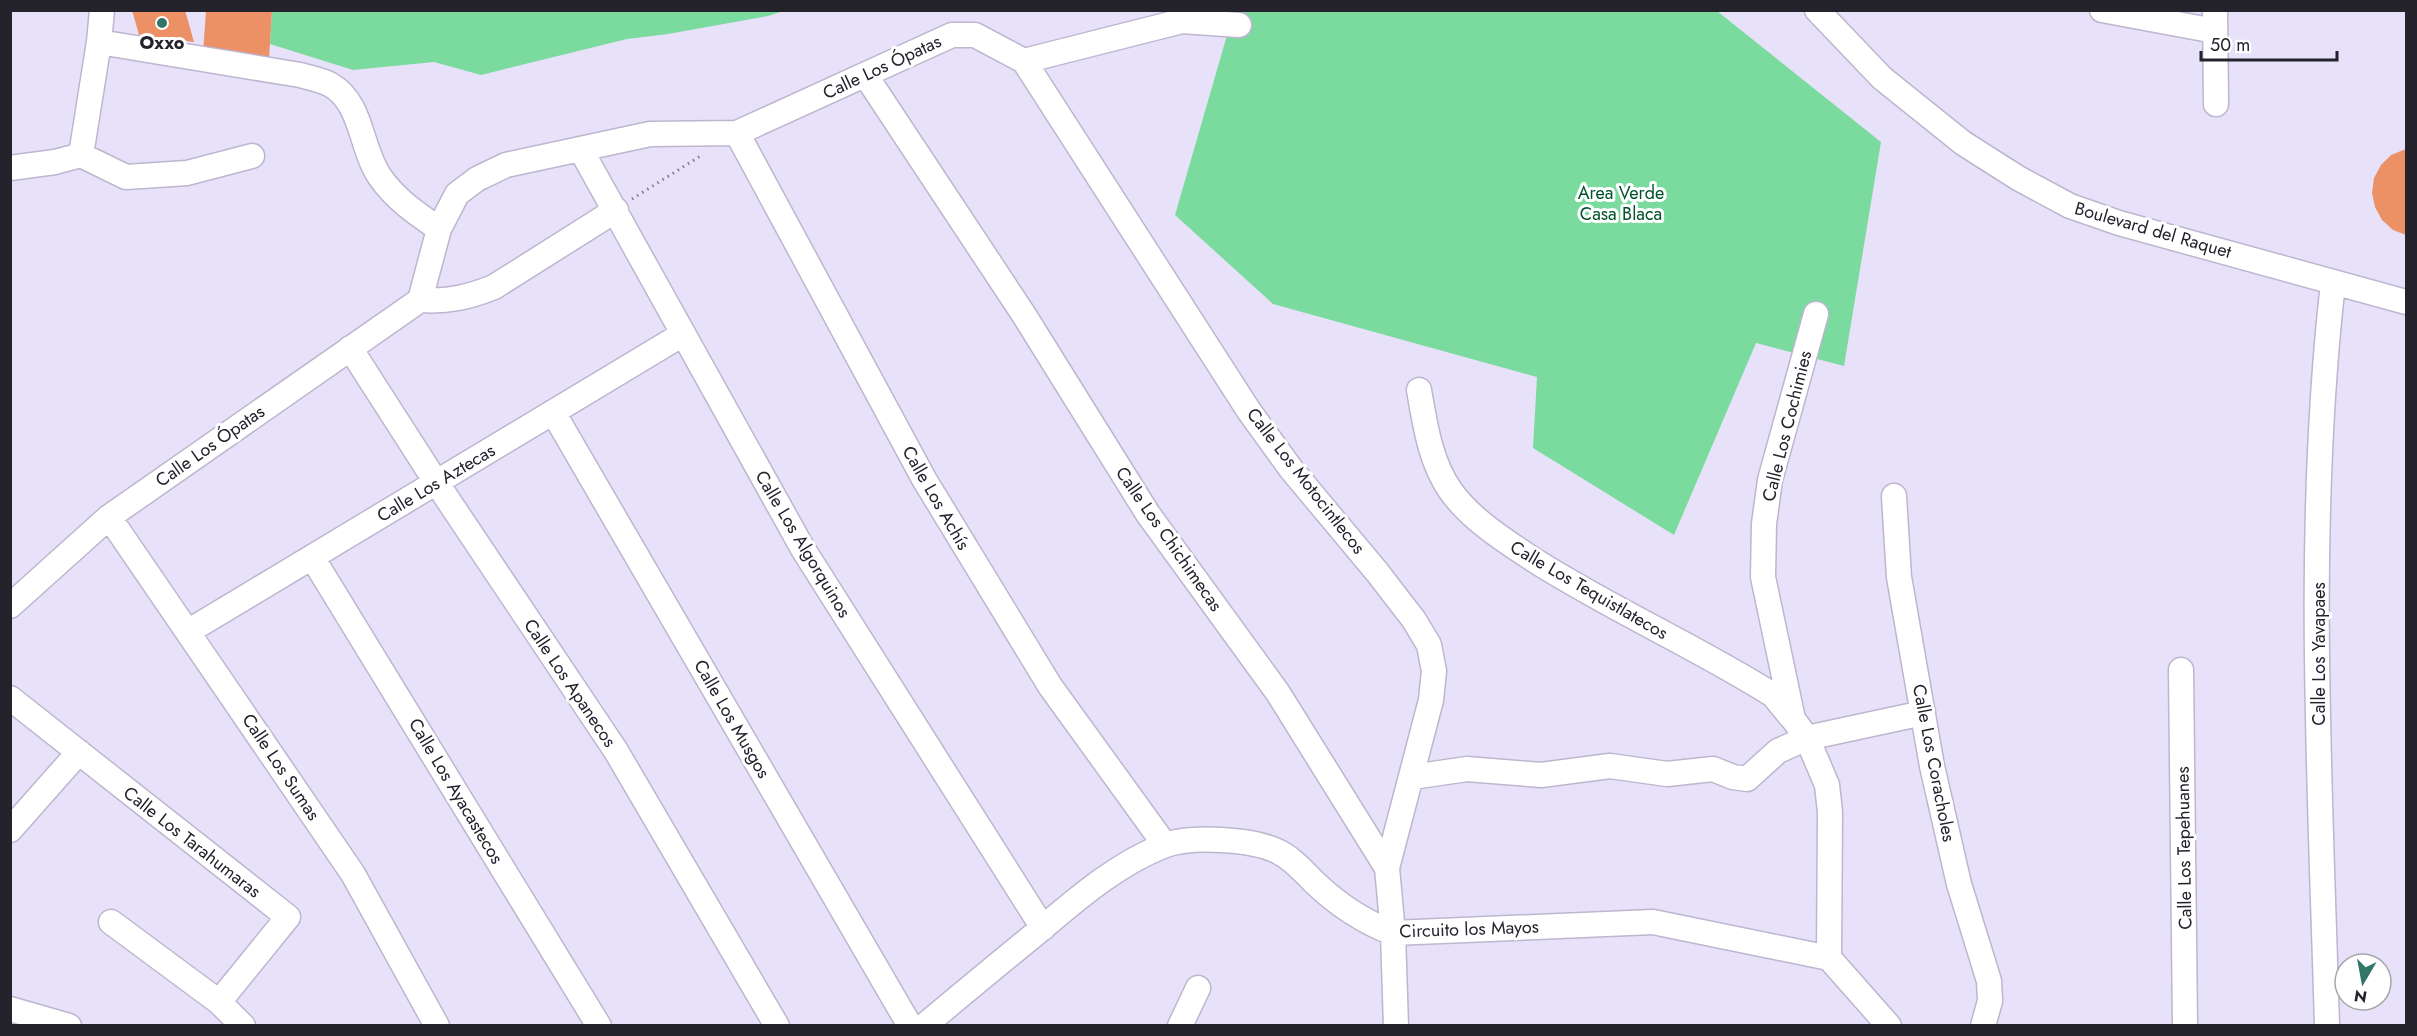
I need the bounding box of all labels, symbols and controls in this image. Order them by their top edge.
marker: Oxxo [155,16,169,30]
scale bar [2201,24,2338,62]
street label: Calle Los Ópatas [819,28,945,106]
place label: Oxxo [140,30,185,56]
text: 50 m [2210,32,2250,58]
park label: Area Verde Casa Blaca [1578,180,1664,227]
street label: Boulevard del Raquet [2072,195,2235,265]
street label: Calle Los Cochimies [1756,348,1818,504]
street label: Calle Los Ópatas [150,399,270,493]
street label: Calle Los Motocintlecos [1241,402,1371,560]
street label: Calle Los Aztecas [372,437,500,529]
street label: Calle Los Achís [896,441,976,555]
street label: Calle Los Chichimecas [1109,461,1229,617]
street label: Calle Los Algorquinos [749,466,857,622]
street label: Calle Los Tequistlatecos [1505,534,1673,646]
street label: Calle Los Yavapaes [2306,582,2332,726]
street label: Calle Los Apanecos [517,614,623,752]
street label: Calle Los Musgos [687,655,777,783]
street label: Calle Los Coracholes [1906,682,1962,844]
street label: Calle Los Sumas [236,708,326,826]
street label: Calle Los Ayacastecos [402,713,510,869]
street label: Calle Los Tepehuanes [2170,766,2198,930]
street label: Calle Los Tarahumaras [118,780,266,904]
street label: Circuito los Mayos [1399,914,1539,944]
north arrow [2333,952,2393,1012]
text: N [2352,984,2369,1009]

